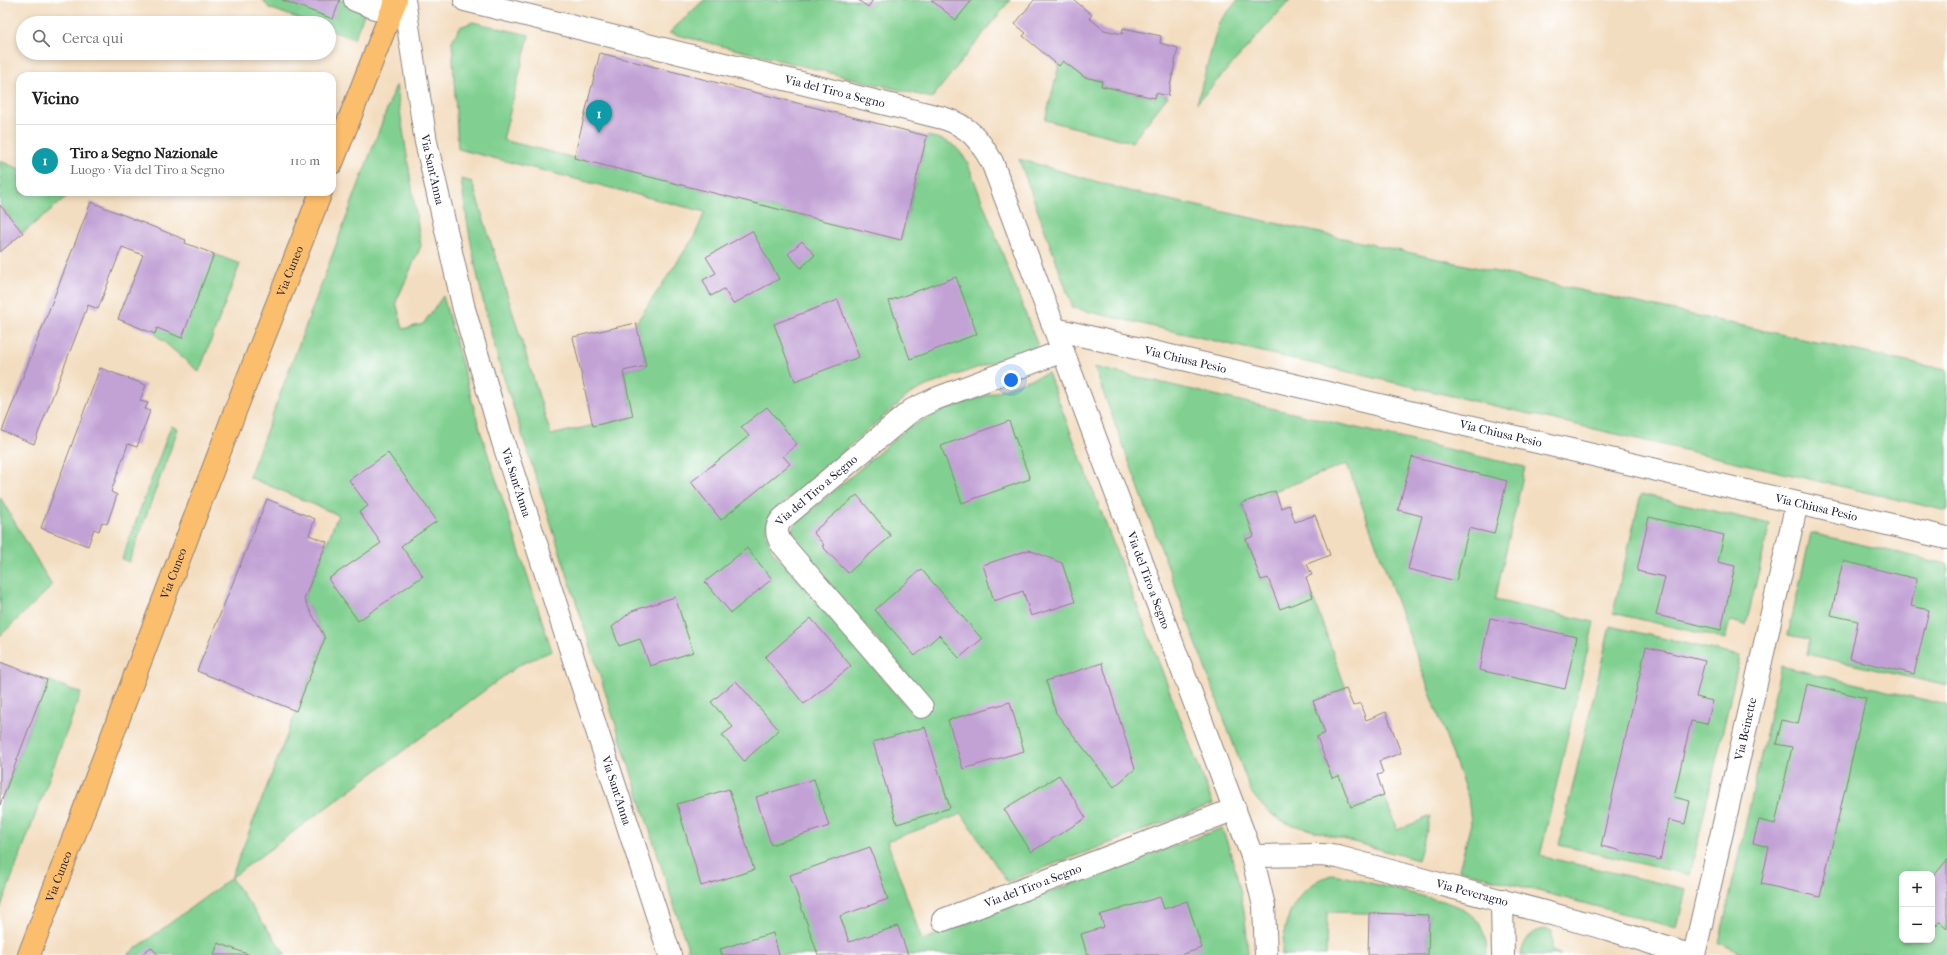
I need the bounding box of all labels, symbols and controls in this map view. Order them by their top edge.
search box [16,16,336,60]
icon: search [30,27,52,49]
text: Cerca qui [62,29,123,47]
street label: Via del Tiro a Segno [782,72,886,110]
text: Vicino [32,88,79,108]
pin: 1 [586,100,612,133]
street label: Via Sant'Anna [418,132,447,207]
text: Tiro a Segno Nazionale [70,144,218,162]
text: 1 [43,153,47,168]
text: 110 m [290,153,320,168]
text: Luogo · Via del Tiro a Segno [70,162,225,177]
street label: Via Cuneo [273,244,306,299]
street label: Via Chiusa Pesio [1142,343,1228,376]
your location [1001,370,1021,390]
street label: Via Chiusa Pesio [1457,417,1543,450]
street label: Via Sant'Anna [498,445,534,519]
street label: Via del Tiro a Segno [772,452,860,529]
street label: Via Chiusa Pesio [1773,491,1859,524]
street label: Via del Tiro a Segno [1124,529,1173,631]
street label: Via Cuneo [157,546,190,602]
street label: Via Beinette [1731,696,1760,763]
street label: Via Sant'Anna [598,753,634,827]
street label: Via Cuneo [42,849,75,905]
street label: Via del Tiro a Segno [981,861,1083,911]
map controls [1899,871,1935,943]
button: + [1899,871,1935,907]
street label: Via Peveragno [1434,876,1510,909]
button: − [1899,907,1935,943]

